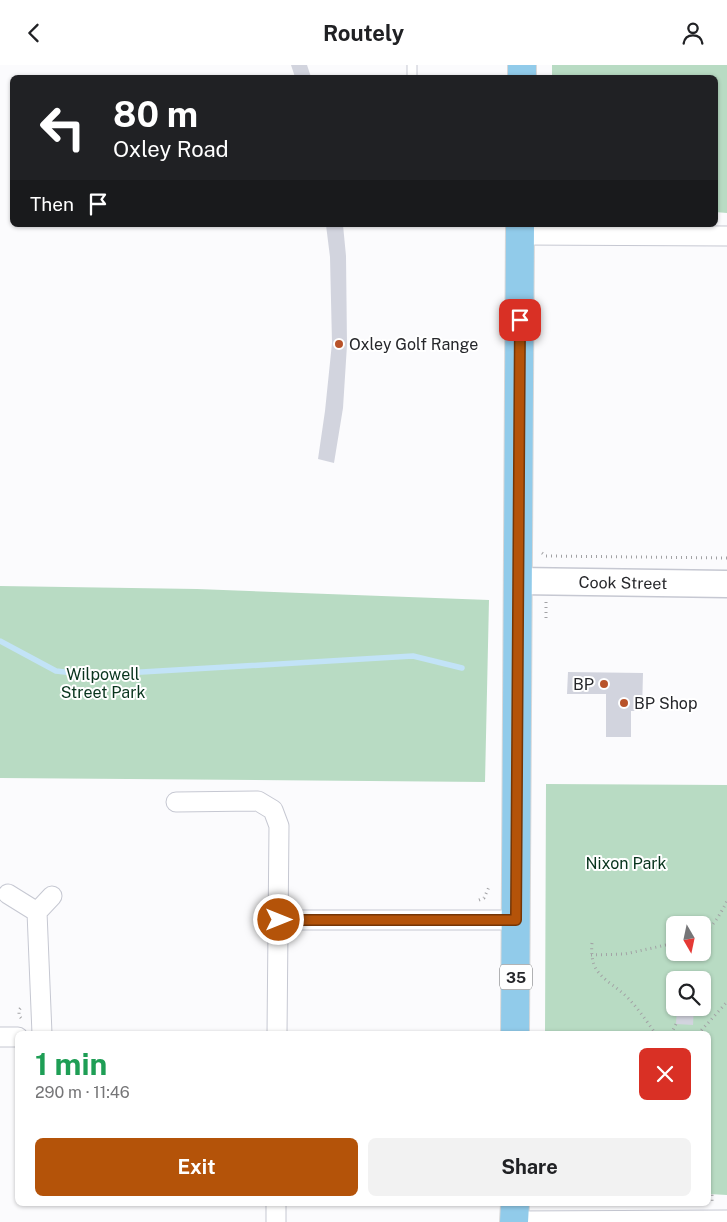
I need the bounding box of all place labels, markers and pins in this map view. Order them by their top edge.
pin [499,299,541,341]
place label: Oxley Golf Range [349,335,478,354]
marker: Oxley Golf Range [333,338,345,350]
place label: BP [573,675,594,694]
marker: BP [598,678,610,690]
place label: BP Shop [634,694,697,713]
marker: BP Shop [618,697,630,709]

